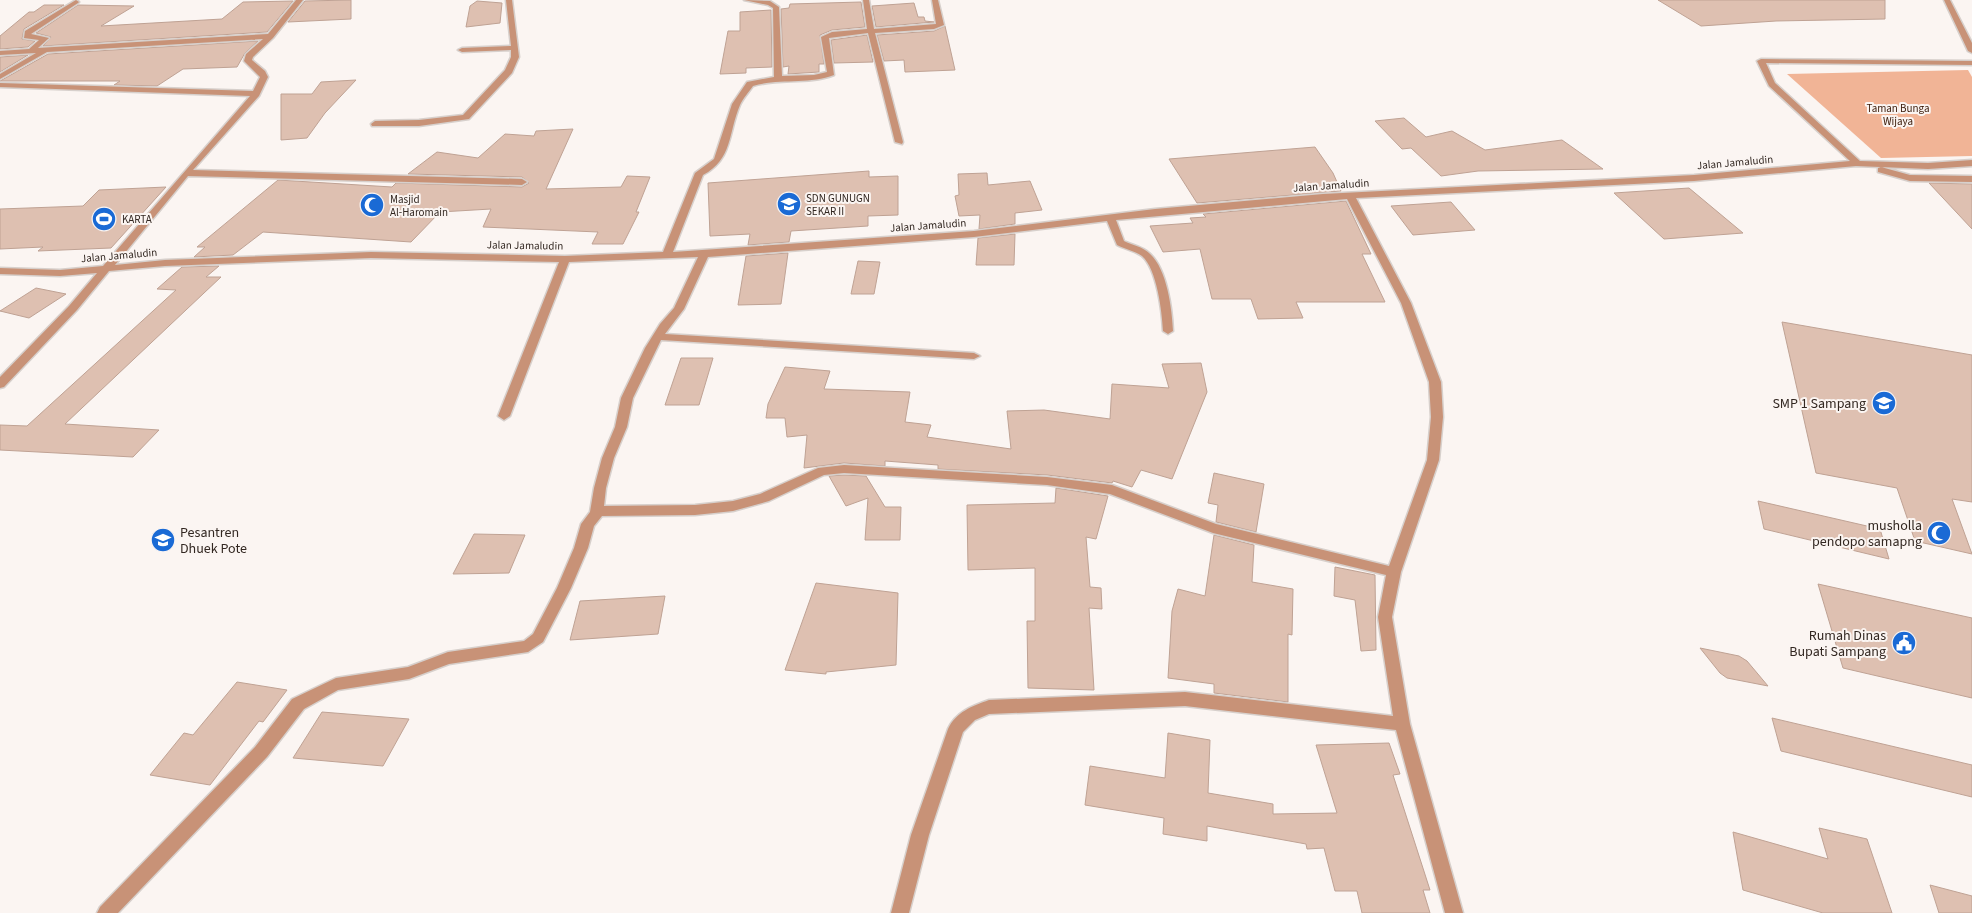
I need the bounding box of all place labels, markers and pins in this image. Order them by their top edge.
school or university icon: SDN GUNUGN SEKAR II [776,191,802,217]
place label: SDN GUNUGN SEKAR II [806,191,870,219]
mosque icon: Masjid Al-Haromain [359,192,385,218]
place label: Masjid Al-Haromain [390,192,448,220]
sports icon: KARTA [91,206,117,232]
place label: KARTA [122,212,152,227]
school or university icon: SMP 1 Sampang [1871,390,1897,416]
place label: SMP 1 Sampang [1772,394,1866,414]
place label: musholla pendopo samapng [1812,516,1922,552]
mosque icon: musholla pendopo samapng [1926,520,1952,546]
place label: Pesantren Dhuek Pote [180,523,247,559]
school or university icon: Pesantren Dhuek Pote [150,527,176,553]
place label: Rumah Dinas Bupati Sampang [1789,626,1886,662]
public building icon: Rumah Dinas Bupati Sampang [1891,630,1917,656]

